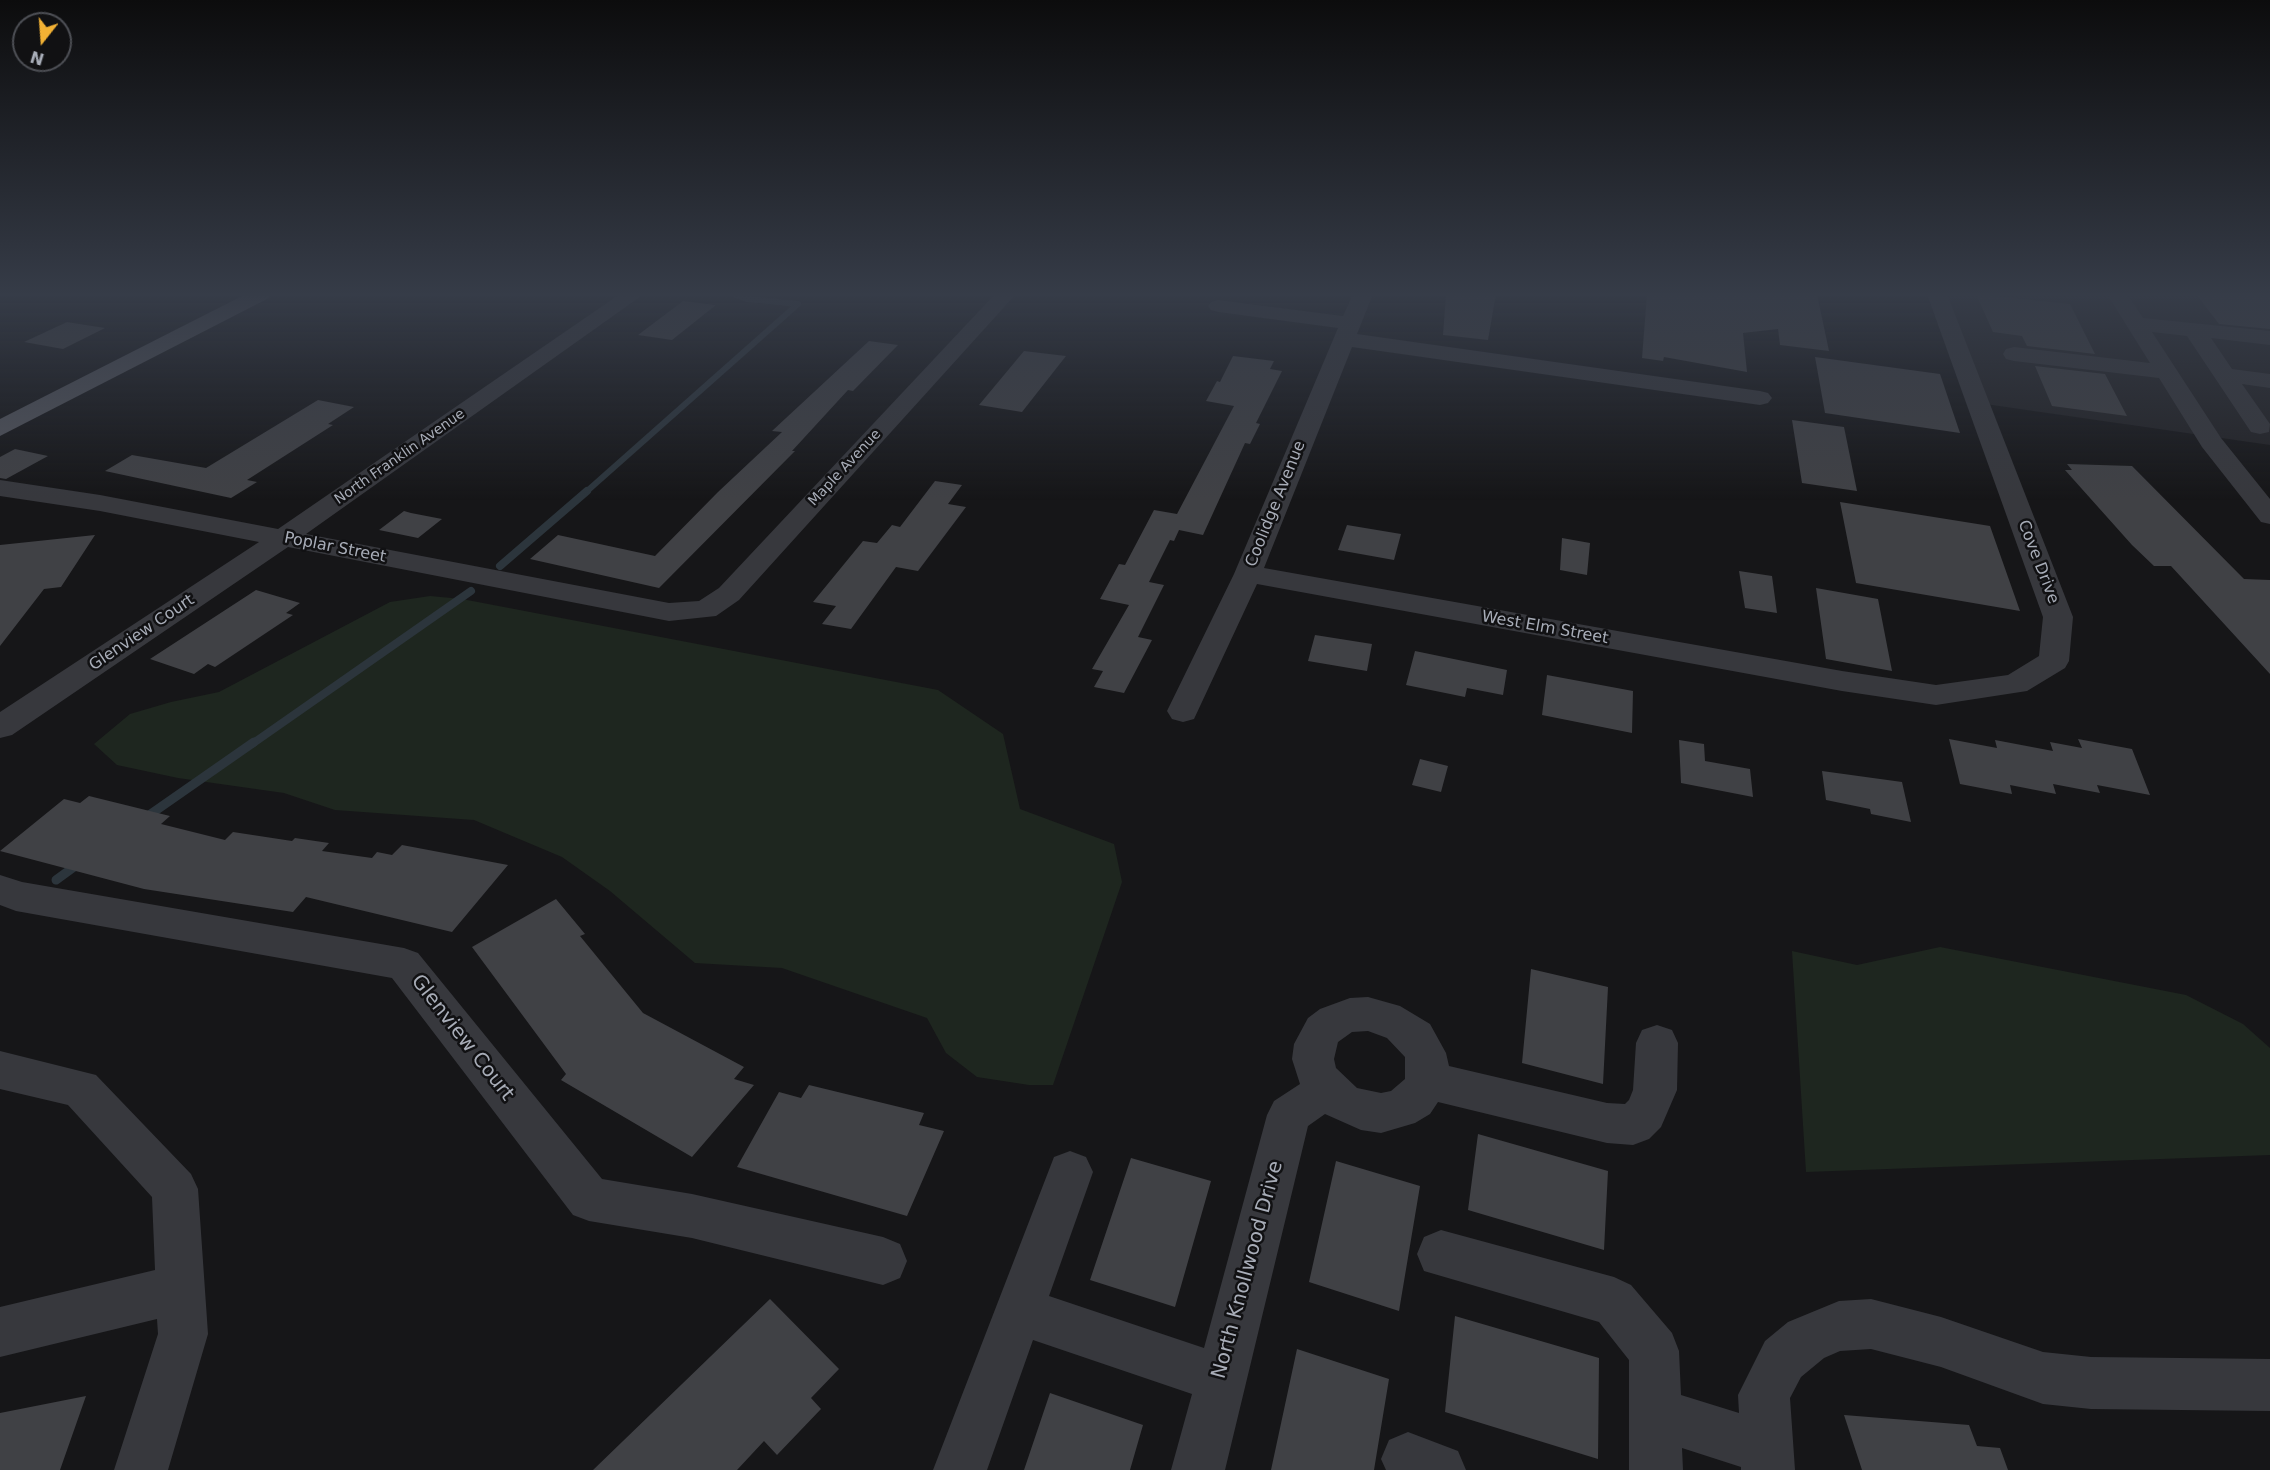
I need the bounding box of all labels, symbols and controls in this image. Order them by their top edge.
north arrow [12,12,72,72]
text: N [28,47,46,69]
street label: North Franklin Avenue [332,406,468,508]
street label: Maple Avenue [805,426,885,510]
street label: Coolidge Avenue [1242,438,1310,570]
street label: Cove Drive [2013,517,2063,607]
street label: Poplar Street [282,529,388,567]
street label: Glenview Court [86,591,198,675]
street label: West Elm Street [1480,607,1610,649]
street label: Glenview Court [405,970,519,1106]
street label: North Knollwood Drive [1207,1158,1289,1382]

